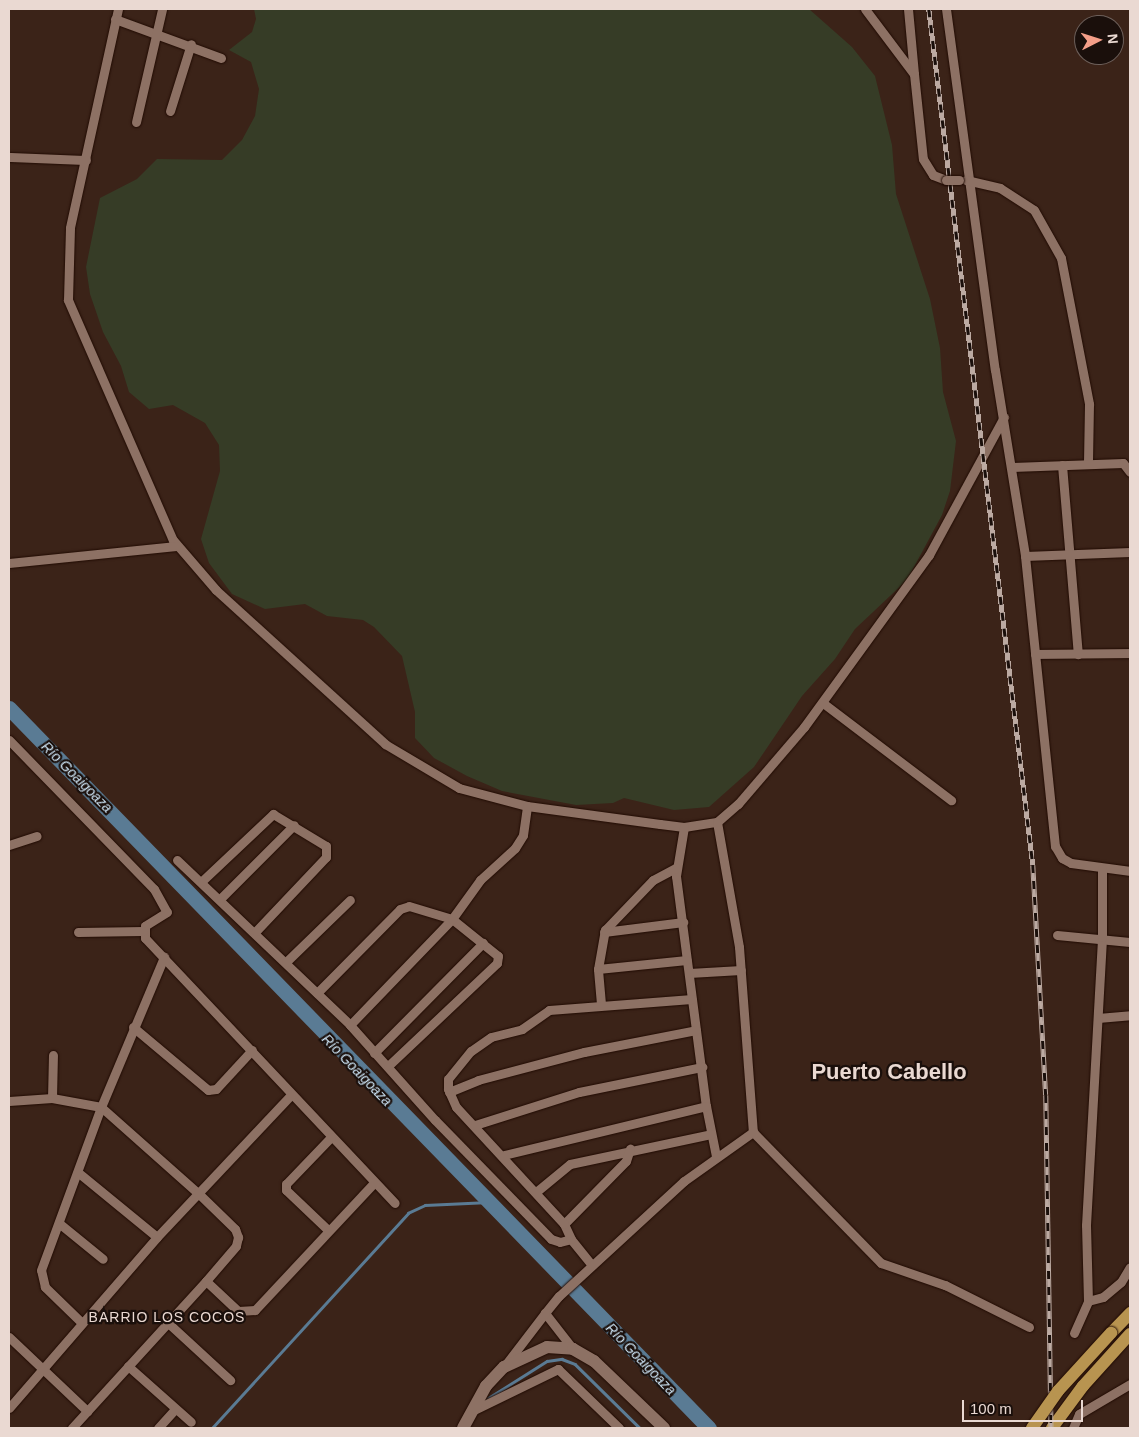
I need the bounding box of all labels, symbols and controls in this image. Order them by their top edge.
north arrow [1074,15,1124,65]
text: N [1105,33,1121,45]
water label: Río Goaigoaza [38,738,116,816]
water label: Río Goaigoaza [319,1031,395,1109]
district label: Puerto Cabello [811,1059,967,1085]
district label: BARRIO LOS COCOS [87,1309,247,1325]
water label: Río Goaigoaza [603,1320,679,1398]
scale bar [964,1390,1085,1422]
text: 100 m [970,1400,1012,1417]

